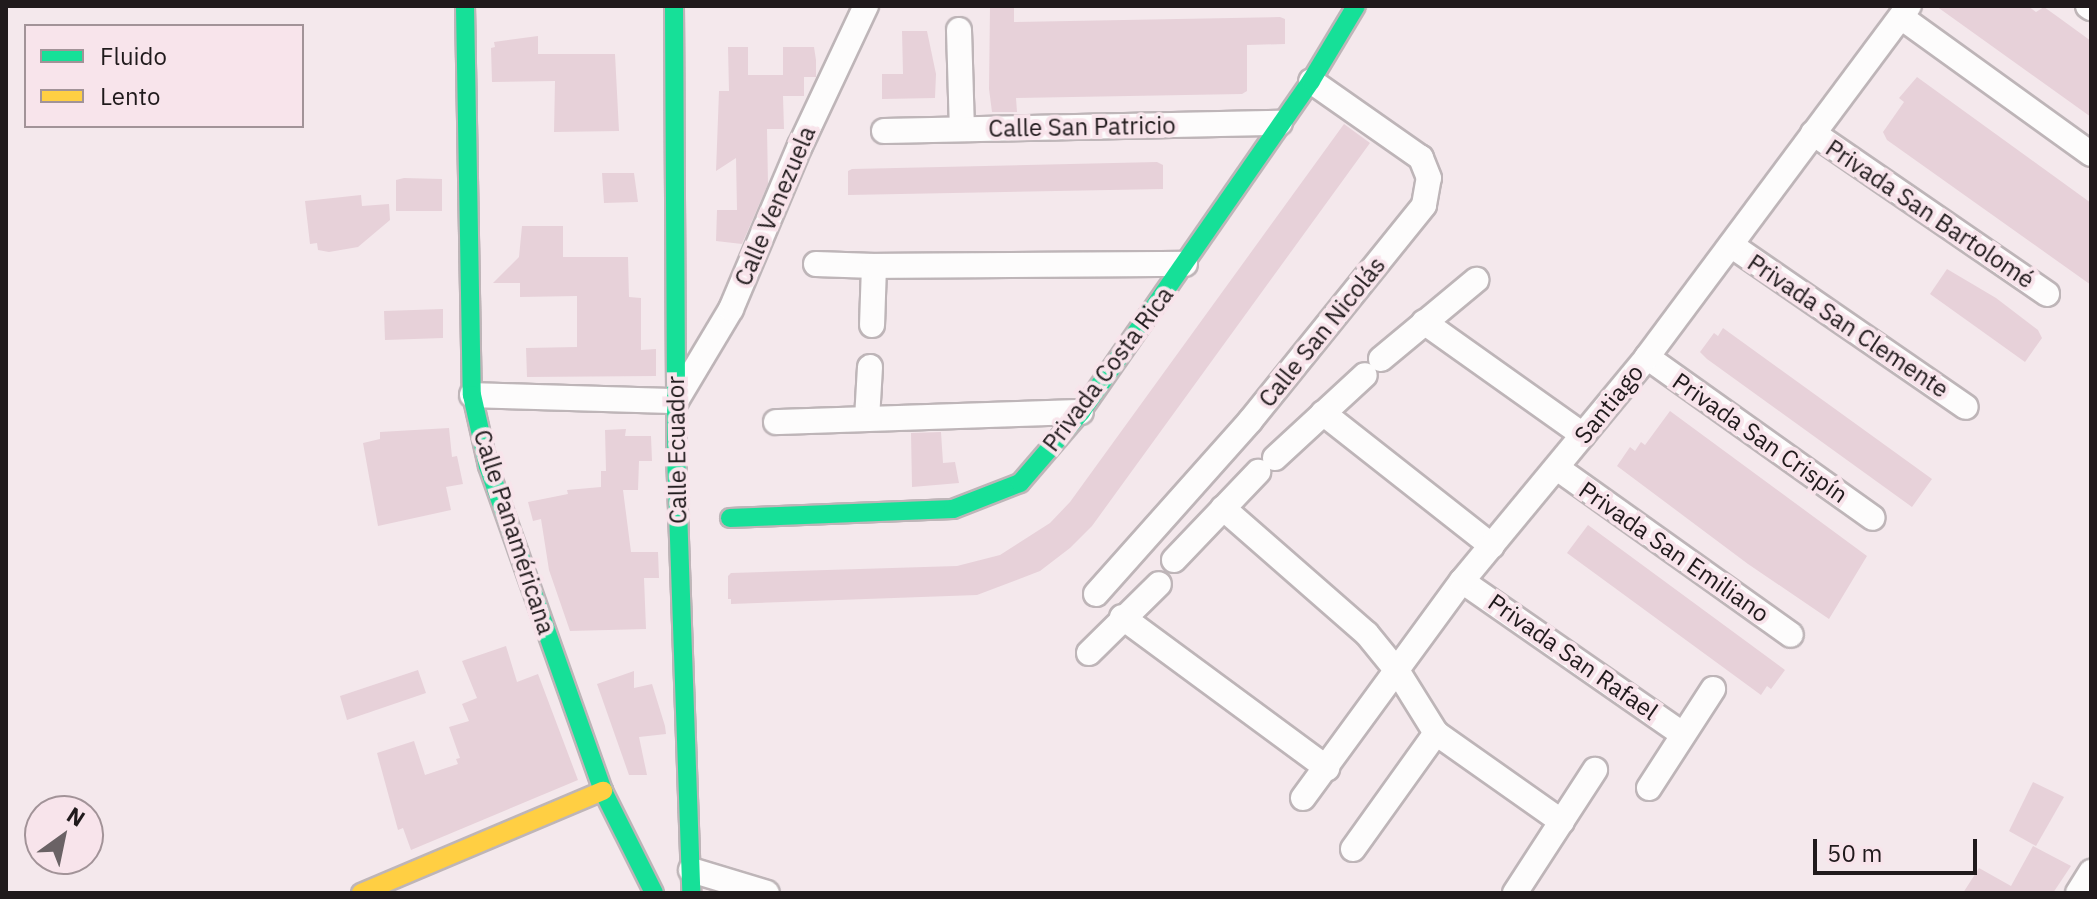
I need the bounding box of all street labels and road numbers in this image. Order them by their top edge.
street label: Calle San Patricio [988,111,1176,143]
street label: Calle Venezuela [728,122,822,290]
street label: Privada San Bartolomé [1820,133,2040,295]
street label: Privada San Clemente [1742,248,1954,404]
street label: Calle San Nicolás [1253,251,1391,413]
street label: Privada Costa Rica [1037,281,1179,457]
street label: Santiago [1568,359,1650,449]
street label: Privada San Crispín [1667,367,1853,509]
street label: Calle Ecuador [661,376,693,524]
street label: Calle Panaméricana [467,426,561,638]
street label: Privada San Emiliano [1573,476,1775,628]
street label: Privada San Rafael [1483,588,1663,726]

